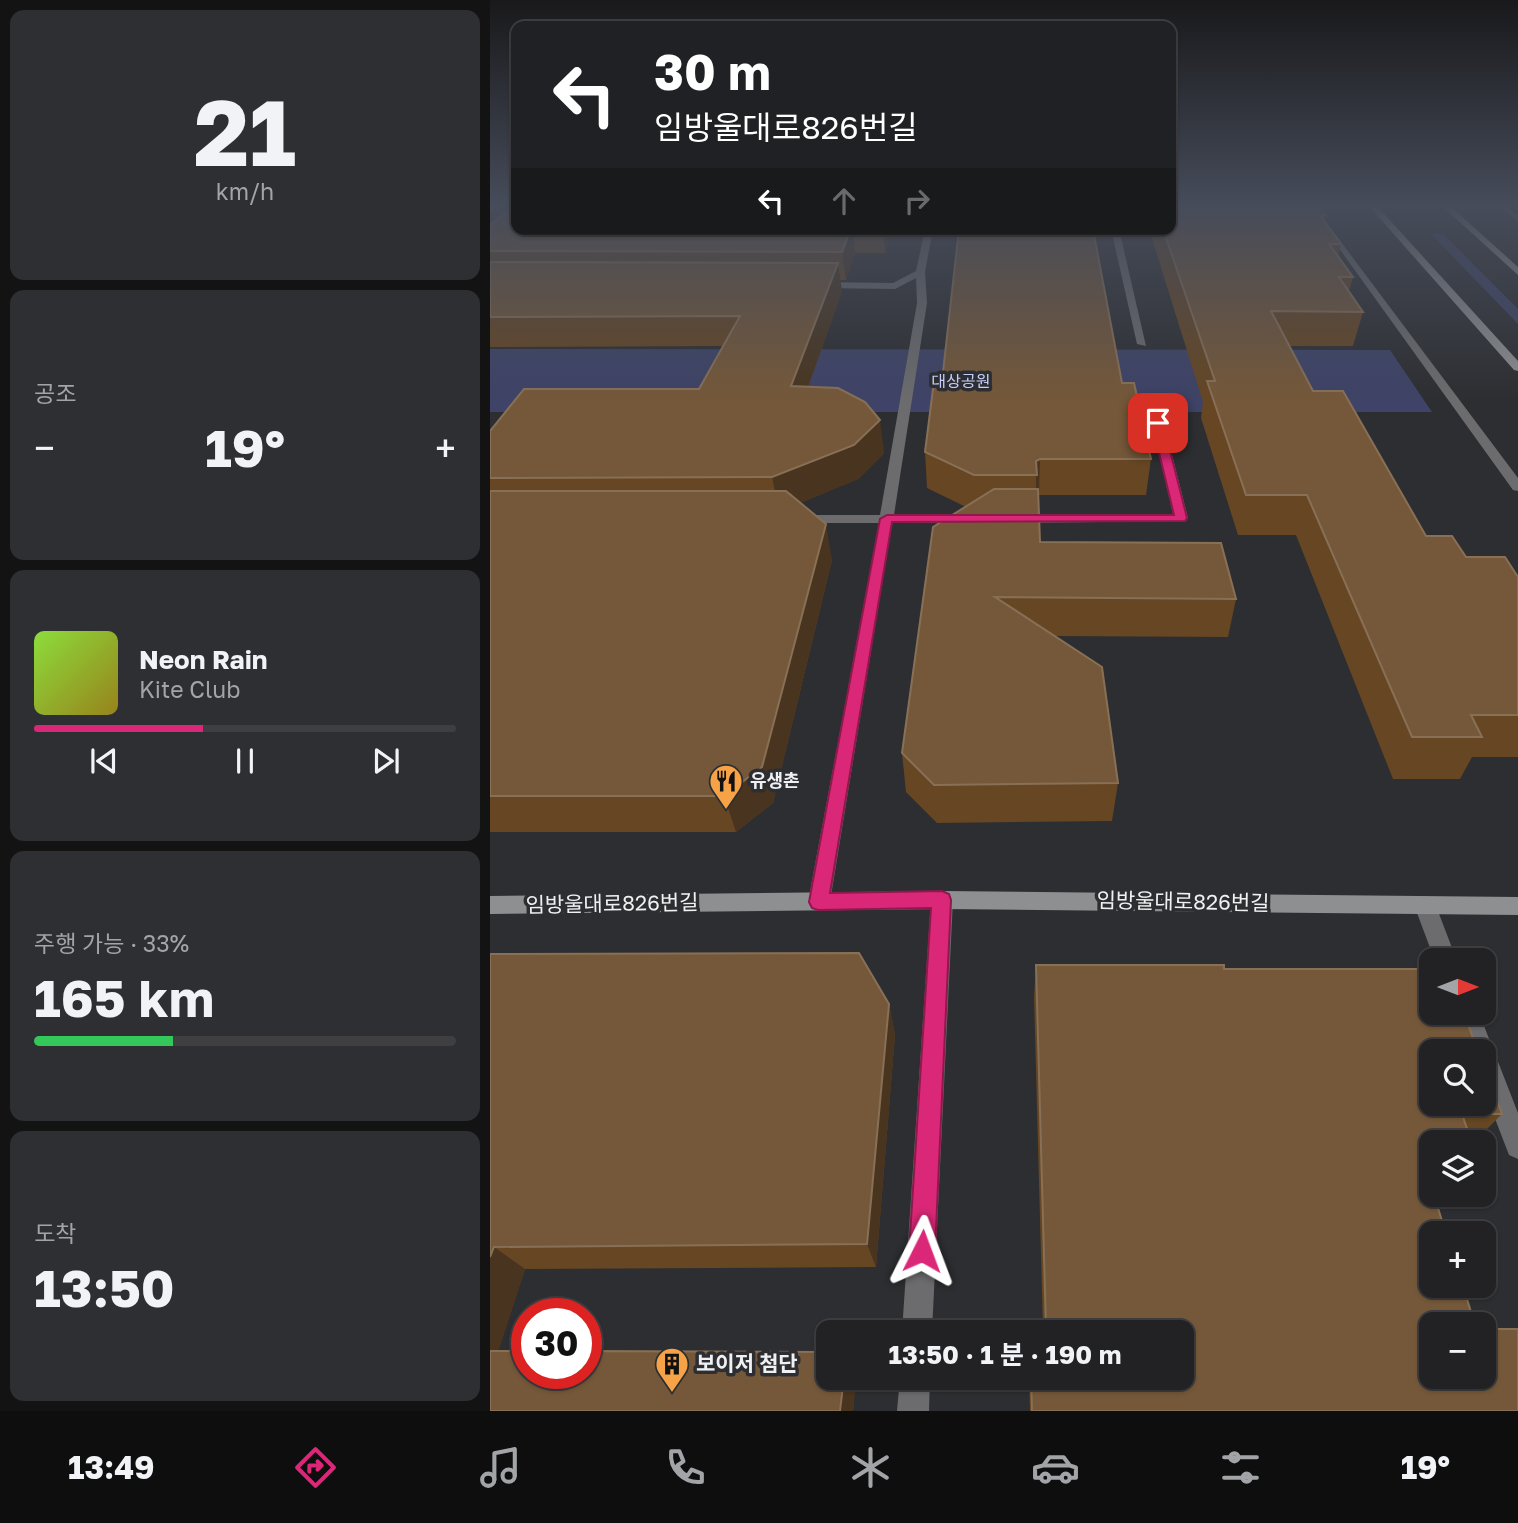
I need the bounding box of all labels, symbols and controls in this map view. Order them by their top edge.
text: 30 m [654,42,771,101]
icon: left [539,49,630,140]
text: 21 [194,77,296,186]
text: 임방울대로826번길 [654,108,918,146]
text: km/h [216,177,274,205]
icon: left [752,182,790,220]
icon: ahead [825,182,863,220]
icon: right [898,182,936,220]
park label: 대상공원 [932,371,990,391]
text: 공조 [34,379,76,407]
pin [1128,393,1188,453]
icon: arrive [1139,404,1177,442]
text: 19° [205,416,285,478]
text: − [34,425,55,470]
text: + [435,425,456,470]
text: Neon Rain [139,644,268,675]
text: Kite Club [139,675,240,703]
icon: previous [85,742,123,780]
icon: pause [226,742,264,780]
icon: next [367,742,405,780]
restaurant icon: 유생촌 [707,762,745,811]
place label: 유생촌 [750,769,800,791]
street label: 임방울대로826번길 [1096,886,1270,916]
street label: 임방울대로826번길 [525,888,699,918]
text: 주행 가능 · 33% [34,929,189,957]
north arrow [1419,948,1496,1026]
map controls [1419,948,1496,1389]
text: 165 km [34,966,214,1028]
button: search [1419,1039,1496,1116]
button: layers [1419,1130,1496,1207]
position arrow [885,1214,959,1288]
text: 도착 [34,1219,76,1247]
button: + [1419,1221,1496,1298]
text: 13:50 [34,1256,175,1318]
speed limit sign: 30 [511,1298,602,1389]
button: − [1419,1312,1496,1389]
text: 13:50 · 1 분 · 190 m [889,1339,1121,1370]
building icon: 보이저 첨단 [653,1345,691,1394]
place label: 보이저 첨단 [696,1350,798,1376]
icon: directions [291,1443,340,1492]
icon: music [476,1443,525,1492]
icon: phone [661,1443,710,1492]
icon: climate [846,1443,895,1492]
icon: car [1031,1443,1080,1492]
icon: filters [1216,1443,1265,1492]
text: 13:49 [68,1448,155,1486]
text: 19° [1401,1448,1450,1486]

